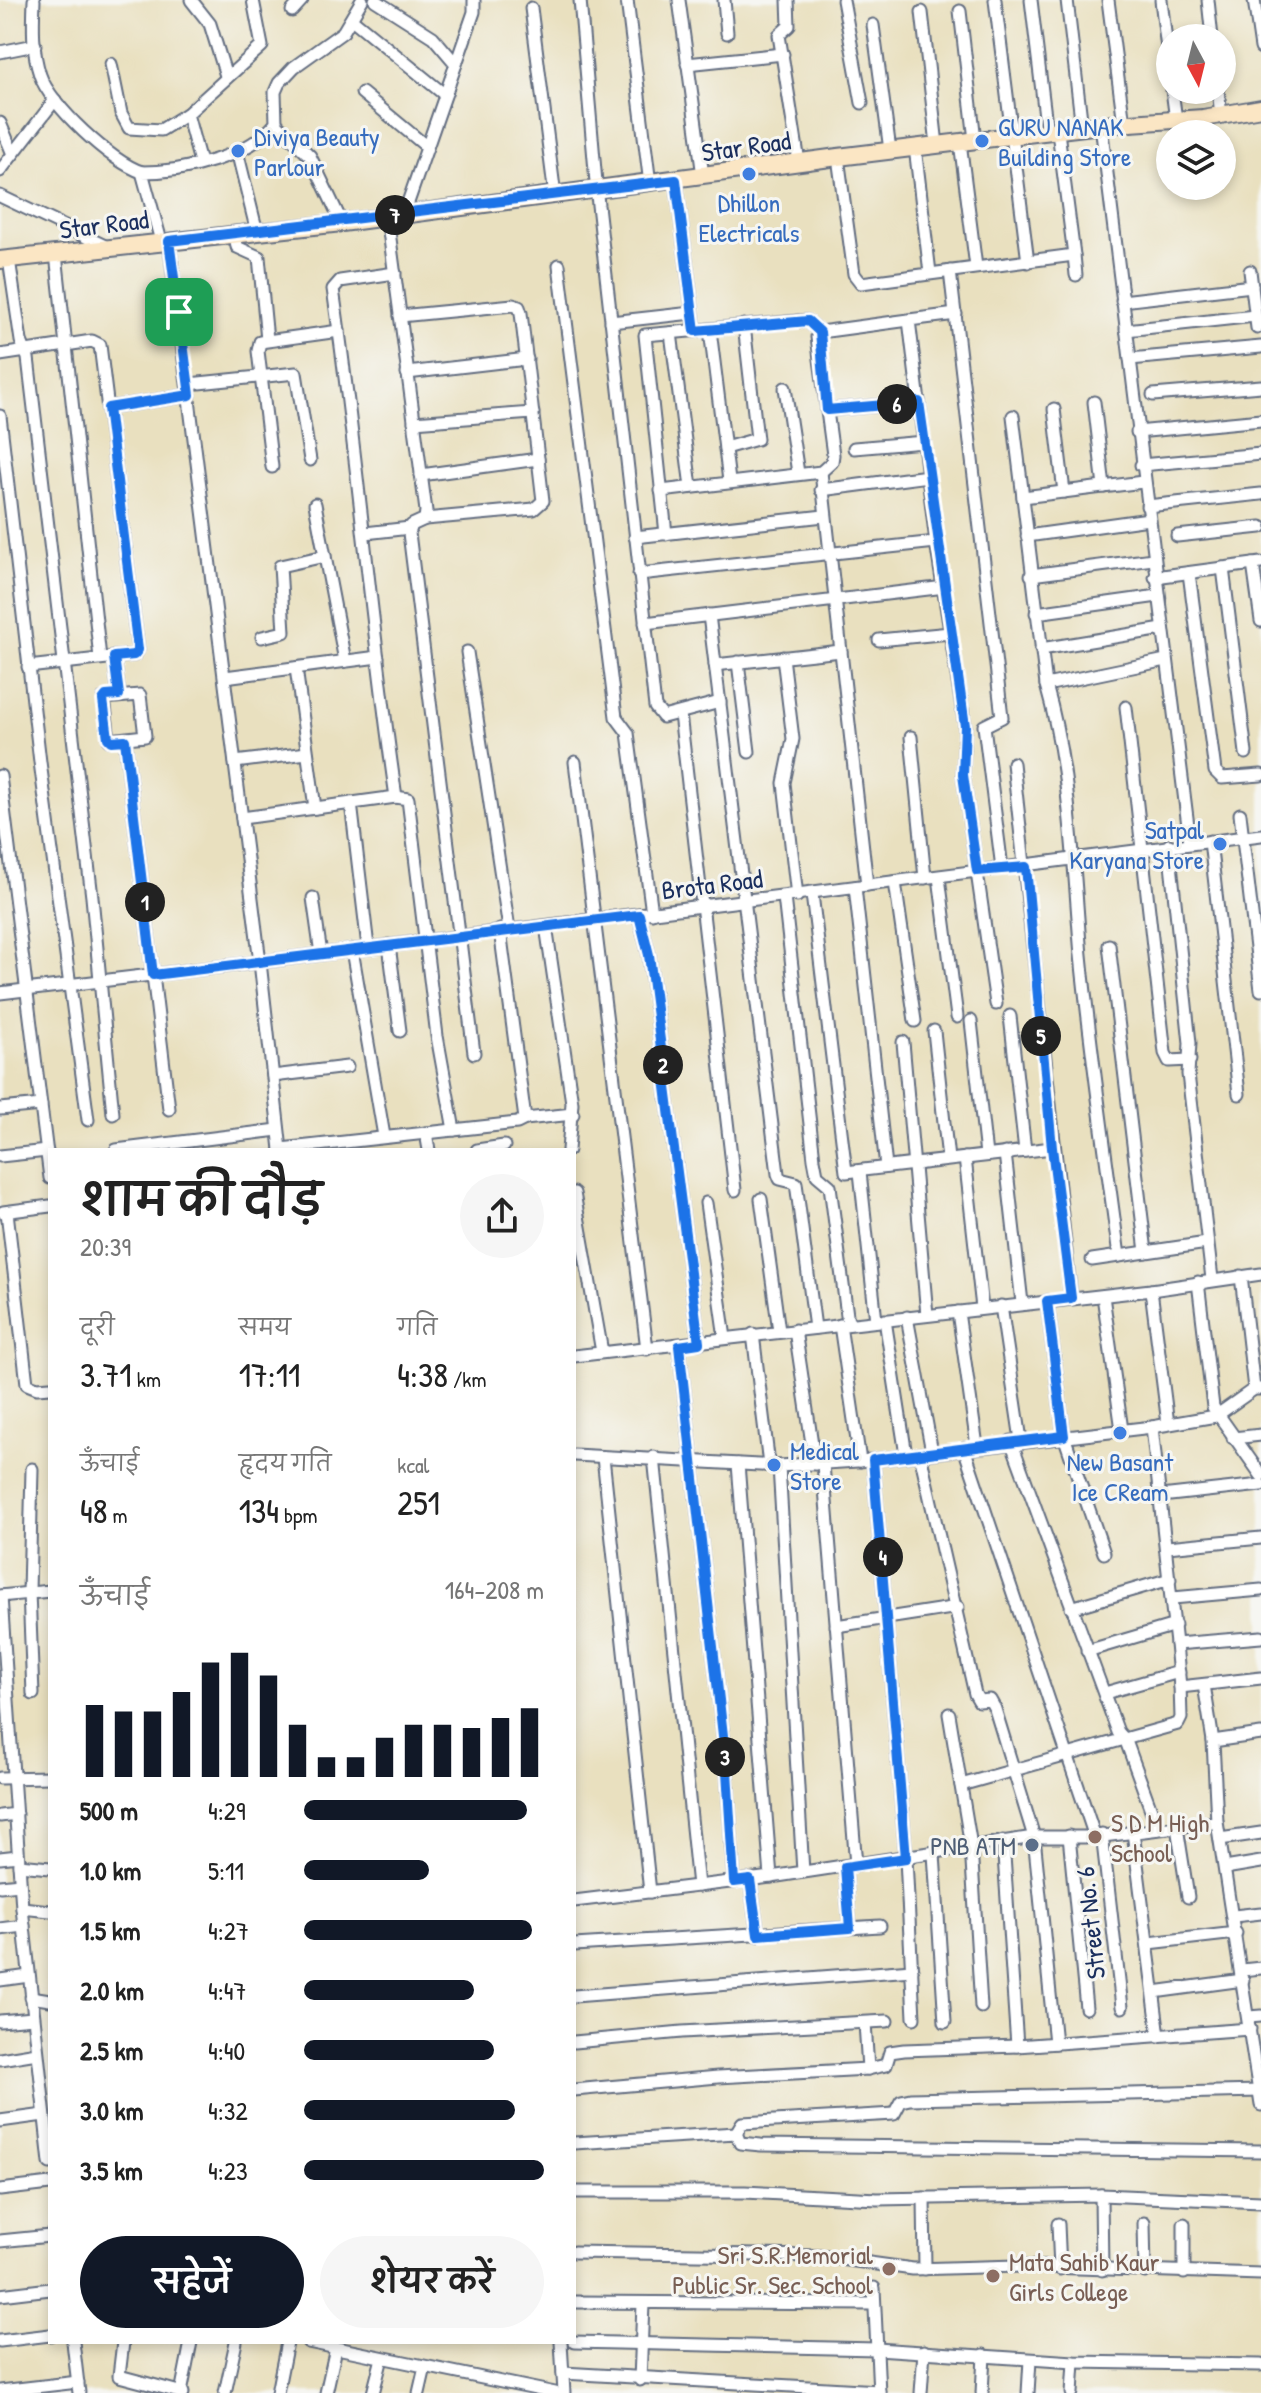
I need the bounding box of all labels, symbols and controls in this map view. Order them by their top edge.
north arrow [1156,24,1236,104]
map controls [1156,24,1236,200]
place label: GURU NANAK Building Store [998,109,1131,174]
place label: Diviya Beauty Parlour [254,119,380,184]
button: layers [1156,120,1236,200]
street label: Star Road [699,122,793,170]
marker: GURU NANAK Building Store [973,132,991,150]
marker: Diviya Beauty Parlour [229,142,247,160]
marker: Dhillon Electricals [740,165,758,183]
place label: Dhillon Electricals [699,185,799,250]
pin: 7 [375,195,415,235]
text: 7 [390,200,400,230]
street label: Star Road [57,201,151,247]
pin [145,278,213,346]
icon: arrive [157,290,201,334]
pin: 6 [877,384,917,424]
text: 6 [893,389,901,419]
place label: Satpal Karyana Store [1069,812,1204,877]
marker: Satpal Karyana Store [1211,835,1229,853]
street label: Brota Road [660,860,764,908]
pin: 1 [125,882,165,922]
text: 1 [141,887,149,917]
pin: 5 [1021,1016,1061,1056]
text: 5 [1036,1021,1046,1051]
pin: 2 [643,1045,683,1085]
text: 2 [658,1050,668,1080]
text: शाम की दौड़ [80,1169,322,1229]
button: share [460,1174,544,1258]
text: 20:39 [80,1229,131,1264]
text: दूरी [80,1312,115,1342]
text: समय [239,1312,291,1342]
text: गति [397,1312,437,1342]
text: 3.71 [80,1352,132,1398]
text: 17:11 [239,1352,300,1398]
text: 4:38 [397,1352,448,1398]
text: km [132,1364,161,1394]
text: /km [448,1364,486,1394]
marker: New Basant Ice CReam [1111,1424,1129,1442]
place label: Medical Store [790,1433,859,1498]
place label: New Basant Ice CReam [1067,1444,1174,1509]
text: ऊँचाई [80,1448,139,1478]
text: हृदय गति [239,1448,332,1478]
text: kcal [397,1450,429,1480]
marker: Medical Store [765,1456,783,1474]
text: 251 [397,1480,440,1526]
text: 48 [80,1488,107,1534]
text: 134 [239,1488,279,1534]
text: m [107,1500,128,1530]
text: bpm [279,1500,318,1530]
pin: 4 [863,1537,903,1577]
text: 4 [879,1542,887,1572]
text: 164–208 m [445,1572,544,1607]
text: ऊँचाई [80,1578,150,1613]
pin: 3 [705,1737,745,1777]
text: 3 [720,1742,730,1772]
text: 500 m [80,1793,138,1828]
text: 4:29 [208,1793,246,1828]
place label: S D M High School [1111,1805,1209,1870]
place label: PNB ATM [930,1828,1016,1863]
marker: S D M High School [1086,1828,1104,1846]
marker: PNB ATM [1023,1836,1041,1854]
text: 1.0 km [80,1853,141,1888]
text: 5:11 [208,1853,244,1888]
street label: Street No. 6 [1067,1865,1113,1981]
text: 1.5 km [80,1913,140,1948]
text: 4:27 [208,1913,249,1948]
text: 2.0 km [80,1973,144,2008]
text: 4:47 [208,1973,246,2008]
text: 2.5 km [80,2033,143,2068]
text: 4:40 [208,2033,245,2068]
text: 3.0 km [80,2093,143,2128]
text: 4:32 [208,2093,248,2128]
text: 3.5 km [80,2153,143,2188]
text: 4:23 [208,2153,248,2188]
button: सहेजें [80,2236,304,2328]
button: शेयर करें [320,2236,544,2328]
place label: Sri S.R.Memorial Public Sr. Sec. School [672,2237,873,2302]
place label: Mata Sahib Kaur Girls College [1009,2244,1160,2309]
marker: Sri S.R.Memorial Public Sr. Sec. School [880,2260,898,2278]
marker: Mata Sahib Kaur Girls College [984,2267,1002,2285]

